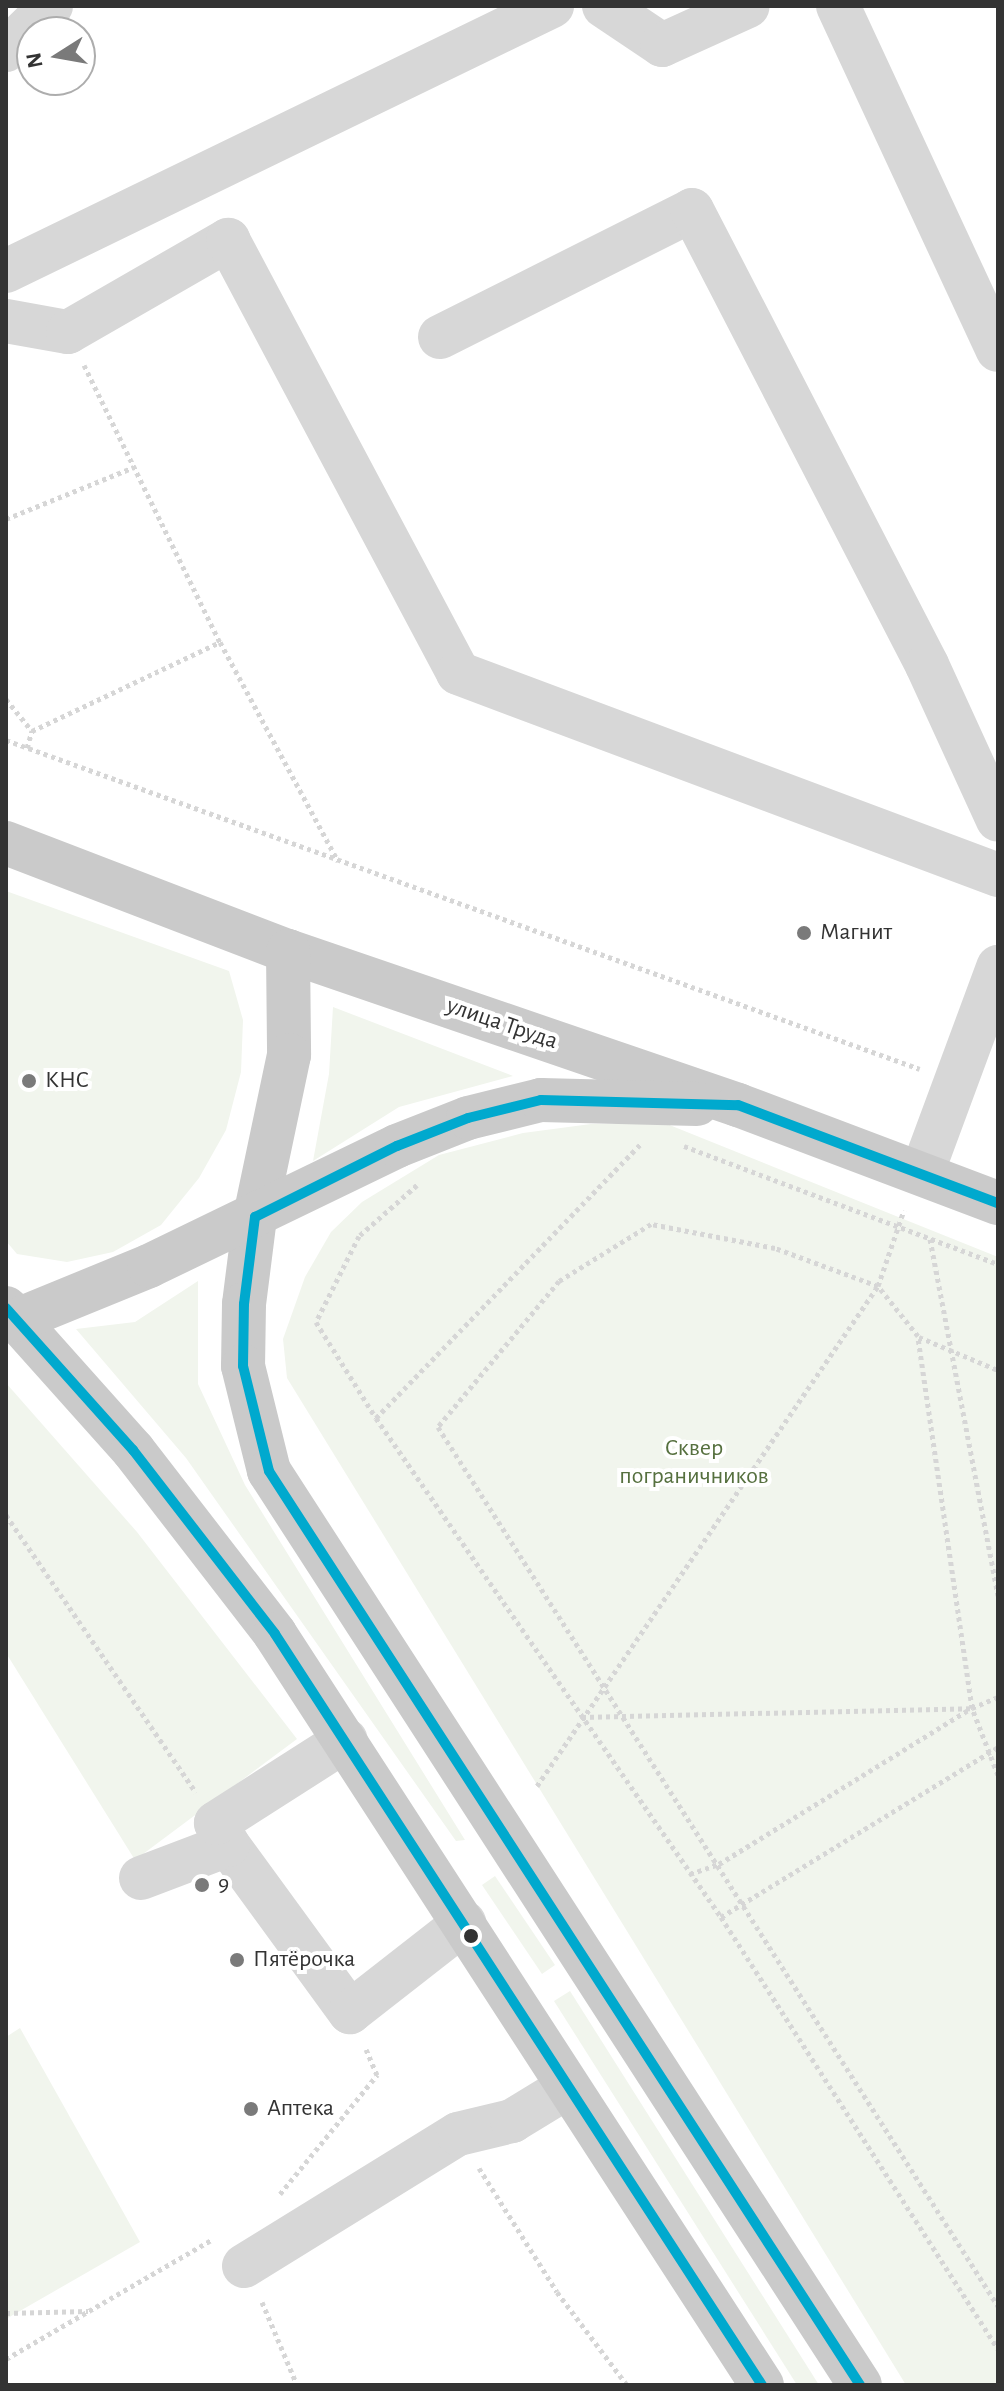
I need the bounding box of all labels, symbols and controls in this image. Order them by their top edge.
north arrow [16,16,96,96]
text: N [22,51,47,70]
place label: Магнит [820,919,892,947]
marker: Магнит [795,924,813,942]
street label: улица Труда [443,992,561,1056]
place label: КНС [45,1067,89,1095]
marker: КНС [20,1072,38,1090]
park label: Сквер пограничников [619,1435,769,1491]
place label: 9 [218,1871,229,1899]
marker: 9 [193,1876,211,1894]
unlabelled marker [463,1928,479,1944]
place label: Пятёрочка [253,1946,355,1974]
marker: Пятёрочка [228,1951,246,1969]
place label: Аптека [267,2095,334,2123]
marker: Аптека [242,2100,260,2118]

